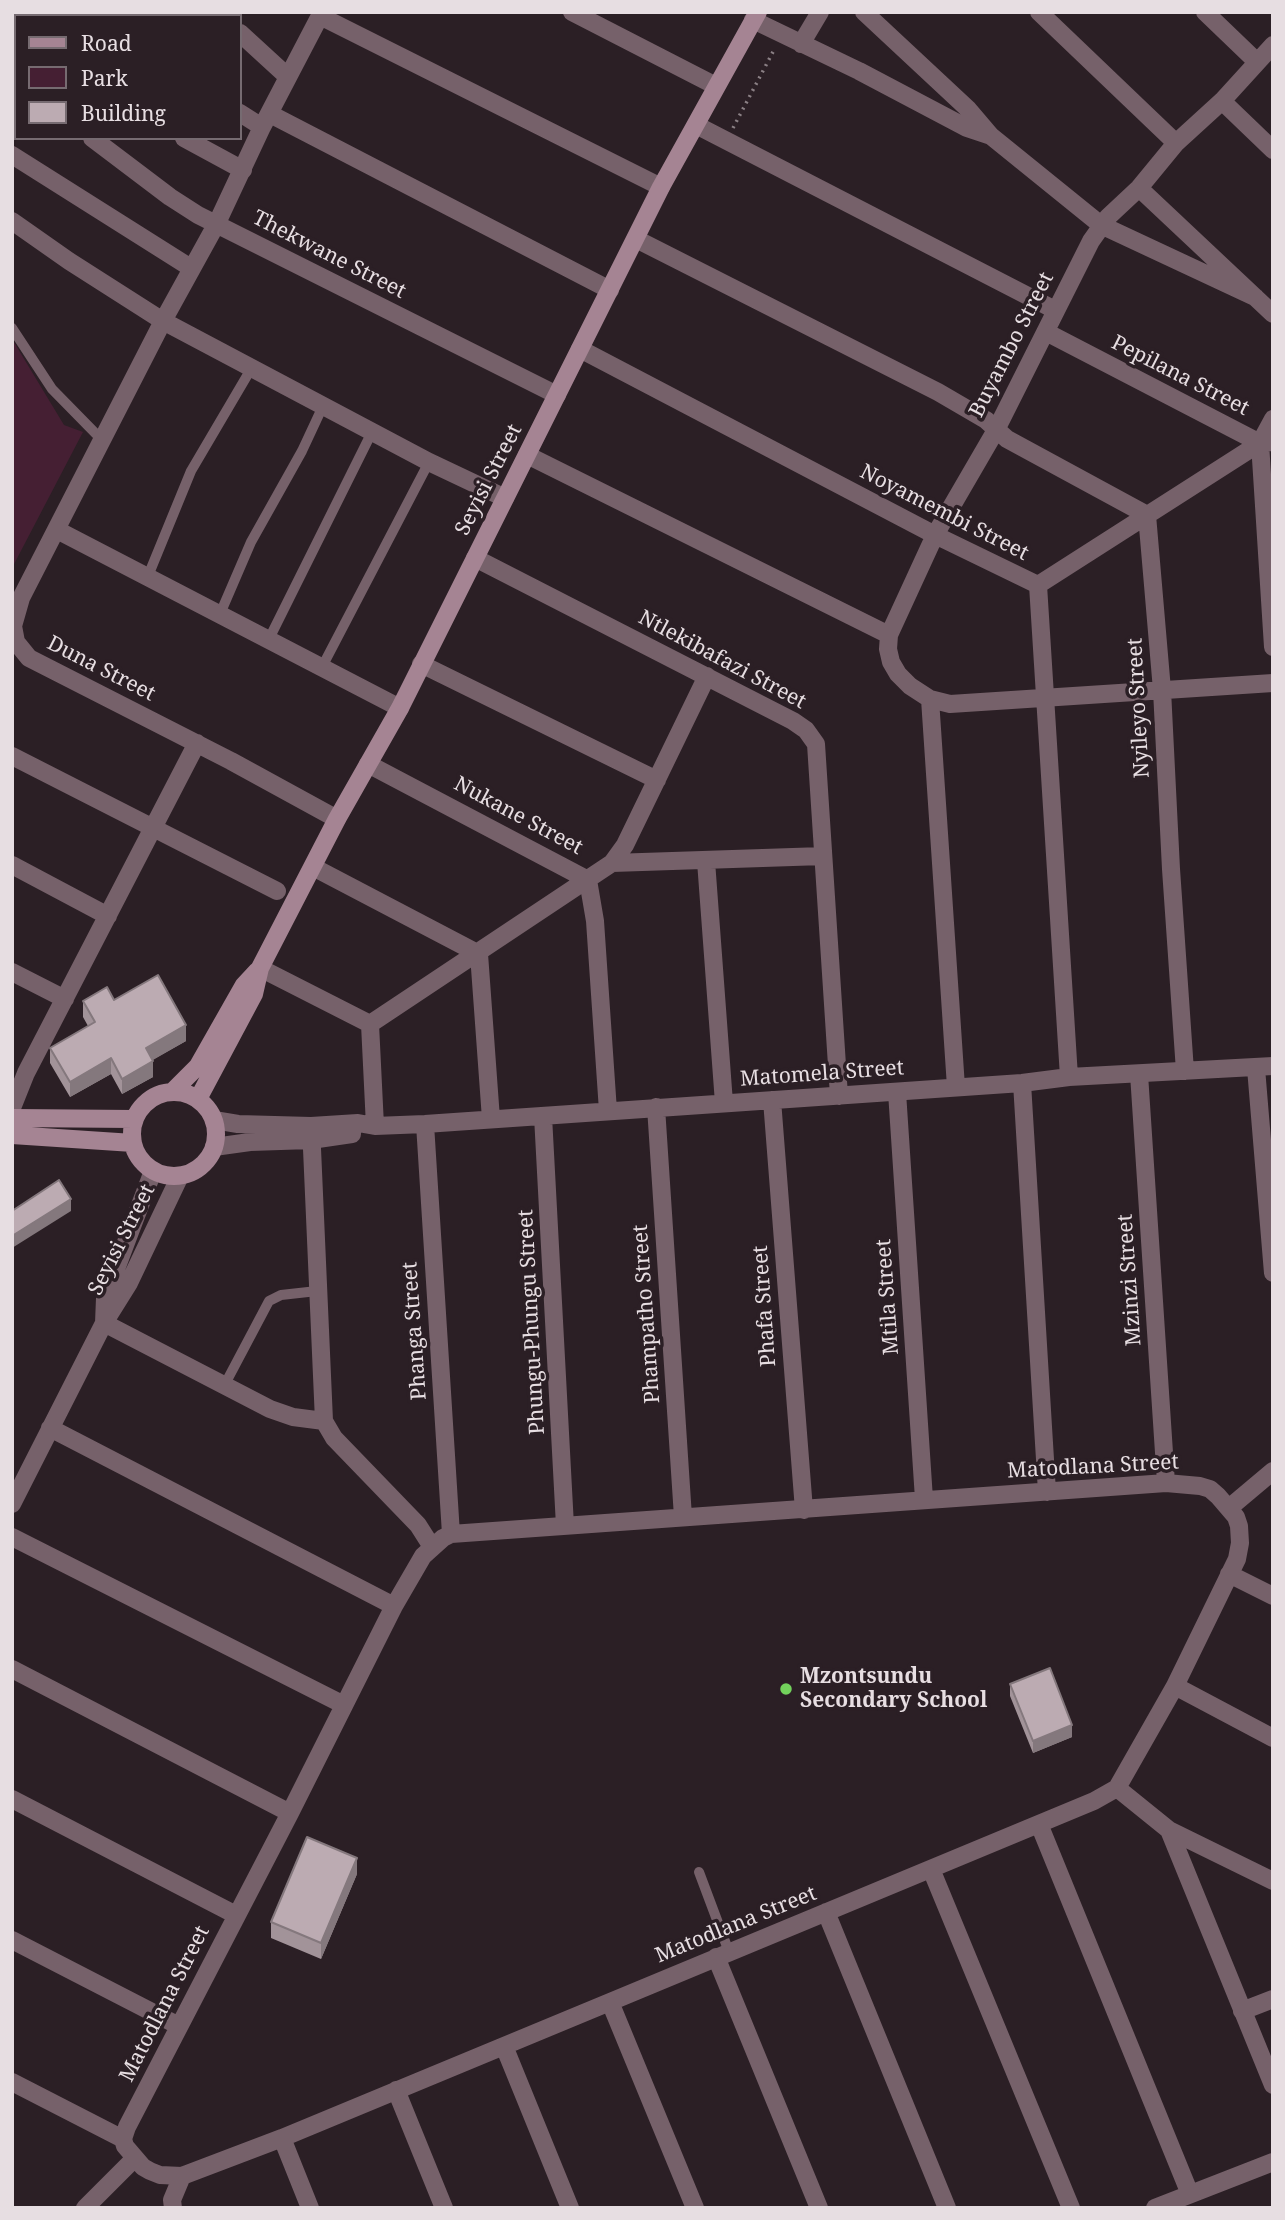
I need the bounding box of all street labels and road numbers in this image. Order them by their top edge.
street label: Thekwane Street [248,206,410,304]
street label: Buyambo Street [965,268,1059,422]
street label: Pepilana Street [1107,330,1253,422]
street label: Seyisi Street [450,420,528,540]
street label: Noyamembi Street [855,460,1033,566]
street label: Ntlekibafazi Street [634,605,810,715]
street label: Duna Street [43,631,159,707]
street label: Nyileyo Street [1123,637,1155,779]
street label: Nukane Street [449,771,587,861]
street label: Matomela Street [739,1056,905,1092]
street label: Seyisi Street [83,1180,161,1300]
street label: Phungu-Phungu Street [514,1209,550,1435]
street label: Mzinzi Street [1113,1213,1147,1347]
street label: Phampatho Street [628,1224,666,1404]
street label: Mtila Street [871,1238,905,1356]
street label: Phafa Street [748,1245,782,1367]
street label: Phanga Street [398,1261,432,1401]
street label: Matodlana Street [1007,1450,1179,1484]
street label: Matodlana Street [652,1881,820,1969]
street label: Matodlana Street [115,1922,215,2086]

